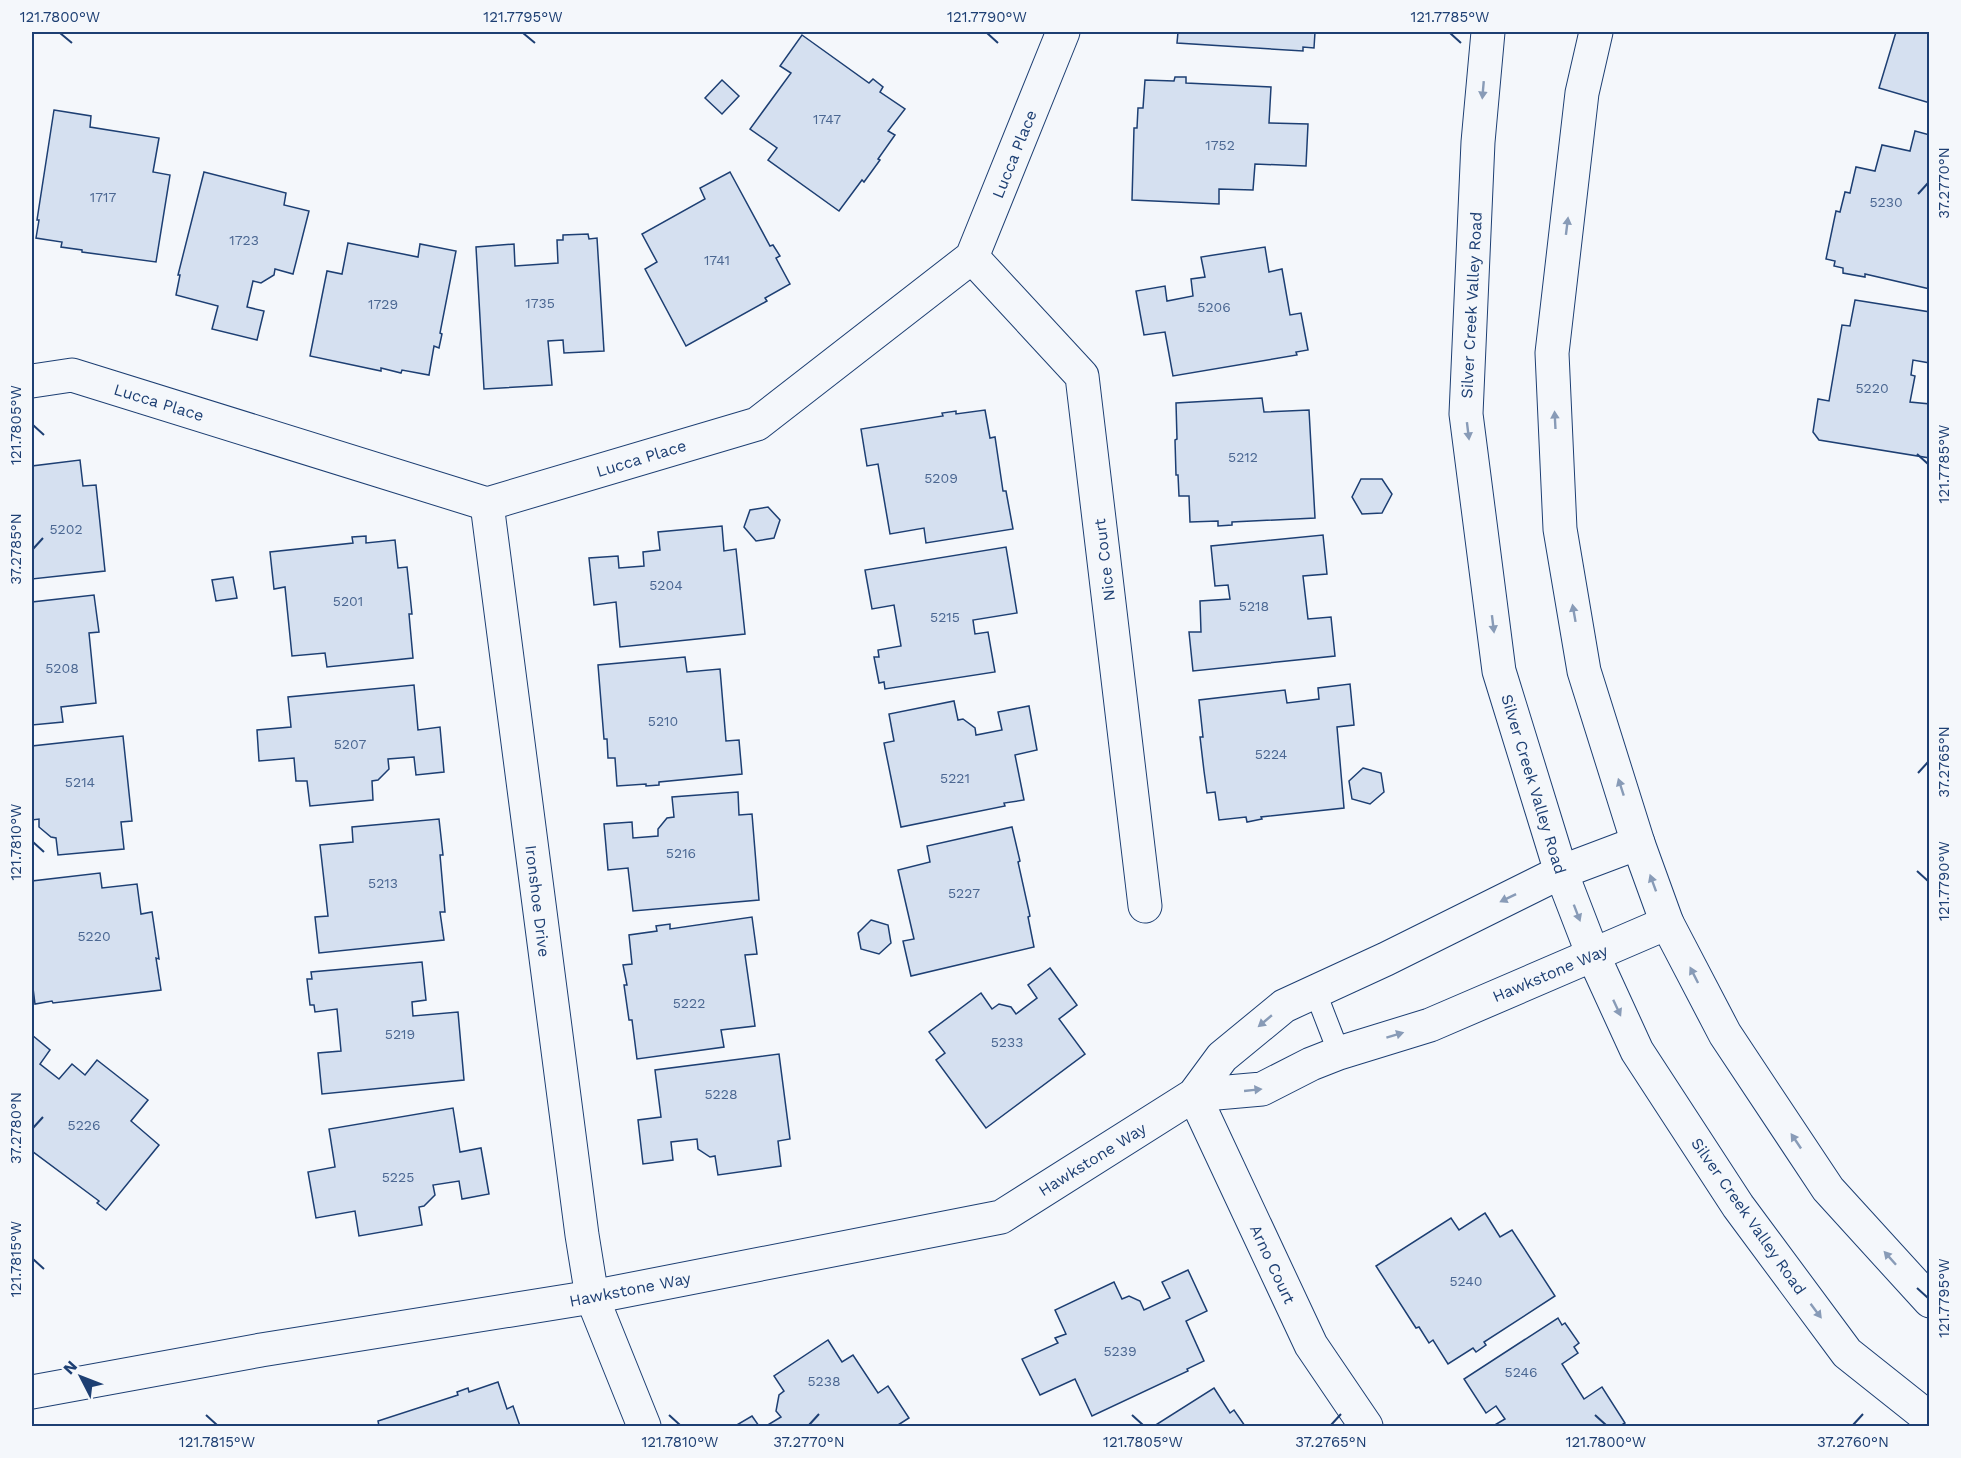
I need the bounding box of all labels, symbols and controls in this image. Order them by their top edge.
text: 121.7800°W [20,8,100,26]
text: 121.7795°W [483,8,563,26]
text: 121.7790°W [947,8,1027,26]
text: 121.7785°W [1411,8,1489,26]
one-way arrow [1478,80,1488,99]
street label: Lucca Place [988,107,1041,201]
house number: 1747 [813,111,841,127]
house number: 1752 [1205,137,1235,153]
text: 37.2770°N [1935,147,1953,219]
house number: 1717 [90,189,116,205]
house number: 5230 [1869,194,1903,210]
street label: Silver Creek Valley Road [1457,211,1486,399]
one-way arrow [1562,216,1571,235]
house number: 1723 [229,232,259,248]
house number: 1741 [704,252,730,268]
house number: 1735 [525,295,555,311]
house number: 1729 [368,296,398,312]
house number: 5206 [1197,299,1231,315]
street label: Lucca Place [111,380,206,425]
house number: 5220 [1855,380,1889,396]
text: 121.7805°W [7,385,25,465]
one-way arrow [1550,410,1559,429]
one-way arrow [1463,422,1473,441]
text: 121.7785°W [1935,425,1953,503]
street label: Lucca Place [594,436,689,481]
house number: 5212 [1228,449,1258,465]
house number: 5209 [924,470,958,486]
text: 37.2785°N [7,513,25,585]
street label: Nice Court [1090,517,1119,602]
house number: 5202 [49,521,83,537]
house number: 5204 [649,577,683,593]
house number: 5201 [333,593,363,609]
house number: 5218 [1239,598,1269,614]
one-way arrow [1569,604,1578,623]
house number: 5215 [930,609,960,625]
one-way arrow [1488,615,1498,634]
house number: 5208 [45,660,79,676]
street label: Silver Creek Valley Road [1497,692,1570,876]
house number: 5210 [648,713,678,729]
text: 37.2765°N [1935,726,1953,798]
house number: 5207 [334,736,366,752]
house number: 5224 [1255,746,1287,762]
house number: 5221 [940,770,970,786]
house number: 5214 [65,774,95,790]
one-way arrow [1616,778,1625,796]
text: 121.7810°W [7,804,25,880]
text: 121.7790°W [1935,841,1953,921]
street label: Ironshoe Drive [521,844,554,958]
house number: 5216 [666,845,696,861]
one-way arrow [1647,874,1657,892]
house number: 5213 [368,875,398,891]
house number: 5227 [948,885,980,901]
one-way arrow [1500,893,1517,903]
one-way arrow [1572,905,1582,923]
house number: 5220 [77,928,111,944]
street label: Hawkstone Way [1490,940,1611,1006]
one-way arrow [1689,966,1699,983]
house number: 5222 [673,995,705,1011]
one-way arrow [1613,999,1622,1016]
one-way arrow [1257,1015,1273,1028]
house number: 5219 [385,1026,415,1042]
one-way arrow [1386,1030,1404,1040]
house number: 5233 [991,1034,1023,1050]
one-way arrow [1243,1085,1262,1095]
house number: 5228 [704,1086,738,1102]
text: 37.2780°N [7,1092,25,1164]
house number: 5226 [68,1117,100,1133]
street label: Hawkstone Way [1035,1118,1150,1200]
one-way arrow [1790,1133,1802,1149]
street label: Silver Creek Valley Road [1687,1134,1810,1298]
house number: 5225 [382,1169,414,1185]
text: 121.7815°W [7,1221,25,1297]
street label: Arno Court [1246,1222,1299,1307]
one-way arrow [1884,1251,1897,1266]
text: 121.7795°W [1935,1258,1953,1338]
street label: Hawkstone Way [568,1268,693,1311]
house number: 5240 [1449,1273,1483,1289]
one-way arrow [1809,1303,1822,1319]
house number: 5239 [1103,1343,1137,1359]
north arrow [51,1347,111,1407]
text: N [59,1357,81,1378]
house number: 5246 [1505,1364,1537,1380]
house number: 5238 [807,1373,841,1389]
text: 121.7815°W [179,1433,255,1451]
text: 121.7810°W [642,1433,718,1451]
text: 37.2770°N [773,1433,845,1451]
text: 121.7805°W [1103,1433,1183,1451]
text: 37.2765°N [1295,1433,1367,1451]
text: 121.7800°W [1566,1433,1646,1451]
text: 37.2760°N [1817,1433,1889,1451]

